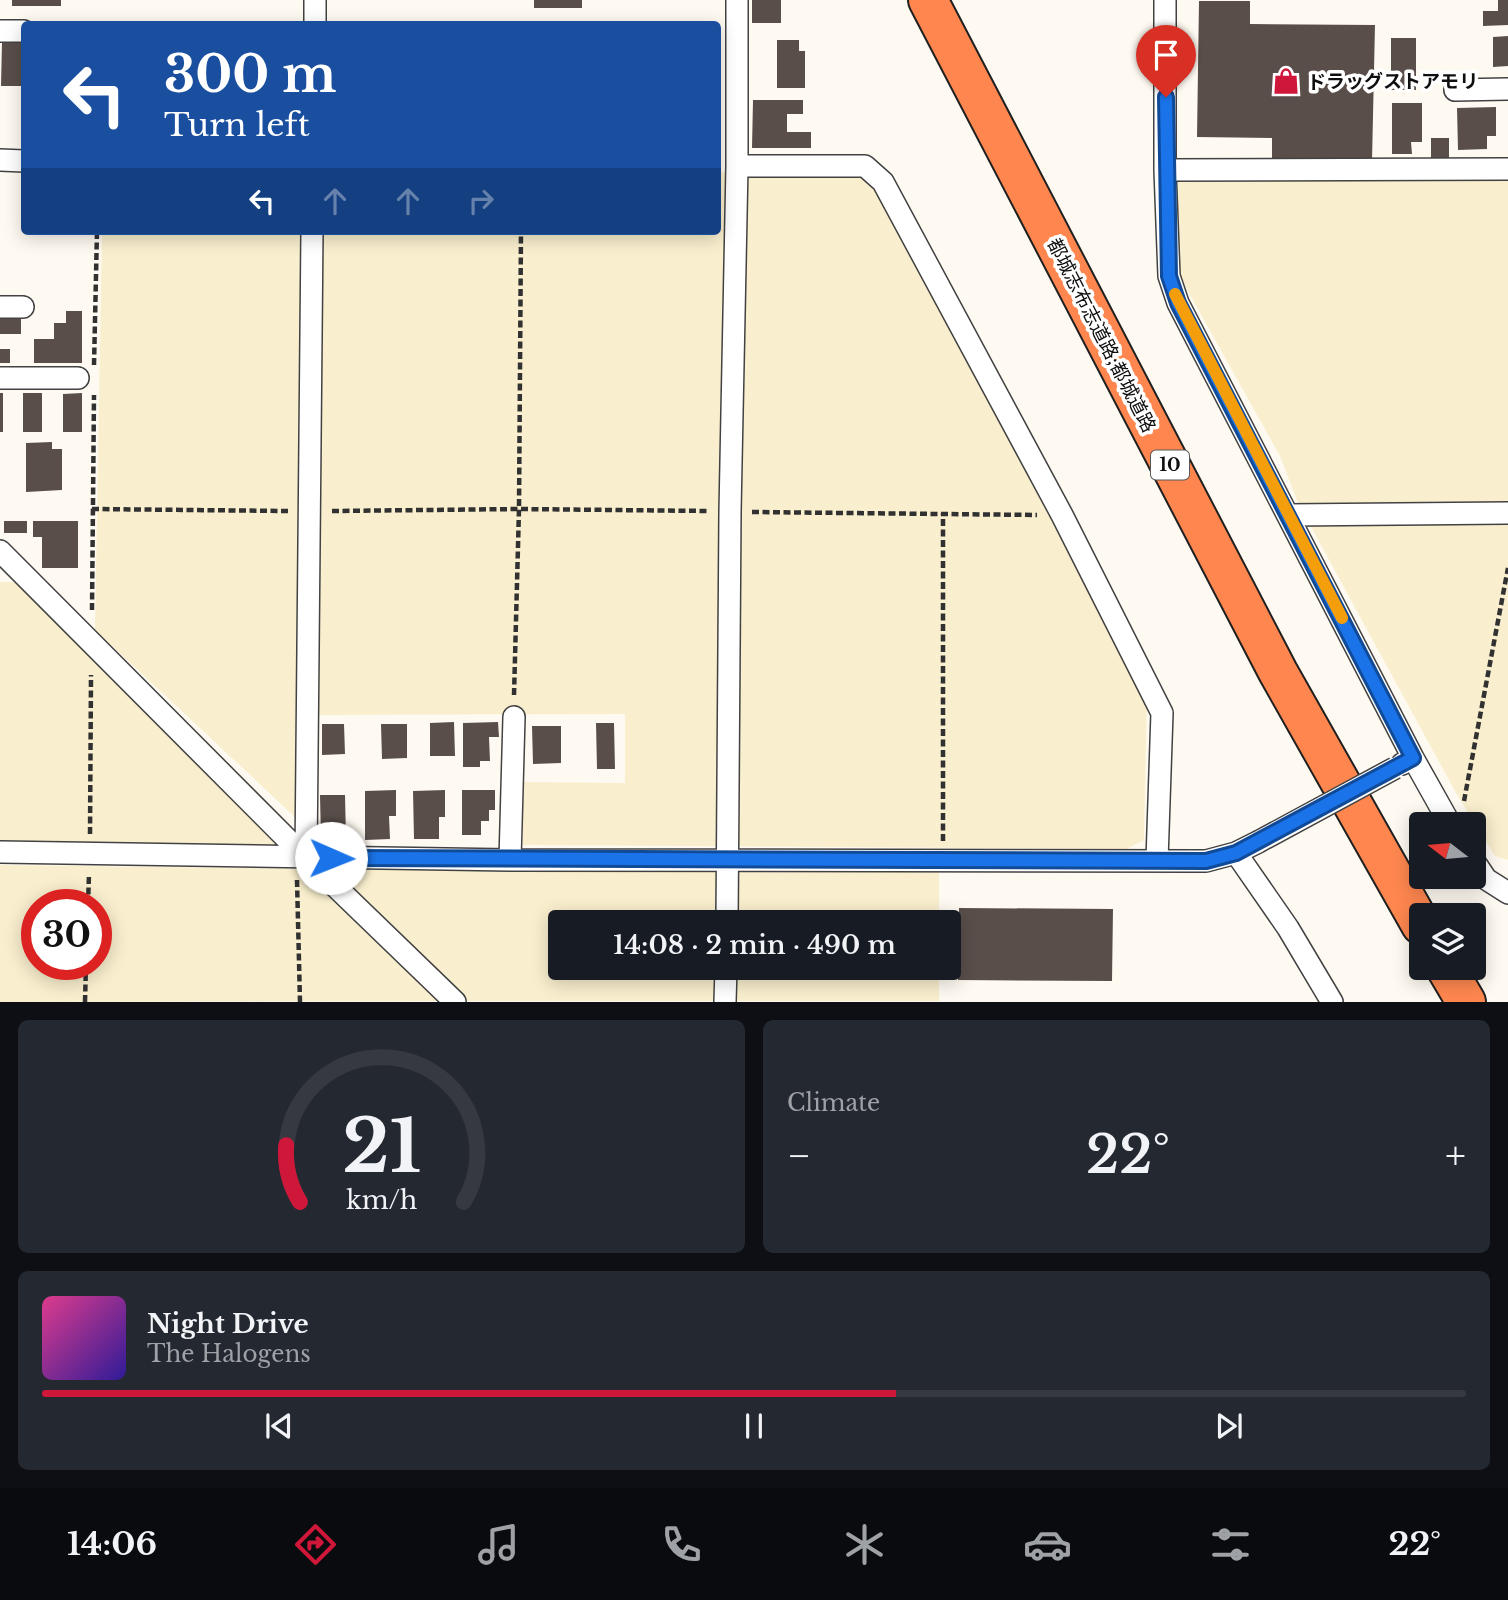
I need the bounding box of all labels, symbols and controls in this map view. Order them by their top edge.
pin [1136,25,1196,97]
icon: arrive [1147,36,1185,74]
text: 300 m [164,44,336,105]
icon: left [49,49,140,140]
shop icon: ドラッグストアモリ [1271,66,1301,96]
place label: ドラッグストアモリ [1307,70,1478,93]
text: Turn left [164,105,310,145]
icon: left [243,182,281,220]
icon: ahead [316,182,354,220]
icon: ahead [389,182,427,220]
icon: right [462,182,500,220]
street label: 都城志布志道路;都城道路 [1043,234,1161,436]
road number: 10 [1151,450,1189,480]
north arrow [1409,812,1486,889]
map controls [1409,812,1486,980]
position arrow [294,821,368,895]
speed limit sign: 30 [21,889,112,980]
button: layers [1409,903,1486,980]
text: 14:08 · 2 min · 490 m [613,929,896,961]
text: Climate [787,1089,880,1117]
text: 21 [342,1102,421,1193]
text: 22° [1086,1123,1170,1187]
text: − [787,1132,811,1179]
text: + [1445,1132,1466,1179]
text: km/h [346,1185,417,1216]
text: Night Drive [147,1308,309,1340]
text: The Halogens [147,1340,311,1368]
icon: previous [260,1407,298,1445]
icon: pause [735,1407,773,1445]
icon: next [1210,1407,1248,1445]
icon: directions [291,1520,340,1569]
icon: music [474,1520,523,1569]
icon: phone [657,1520,706,1569]
icon: climate [840,1520,889,1569]
icon: car [1023,1520,1072,1569]
icon: filters [1206,1520,1255,1569]
text: 14:06 [67,1524,157,1564]
text: 22° [1389,1524,1441,1564]

